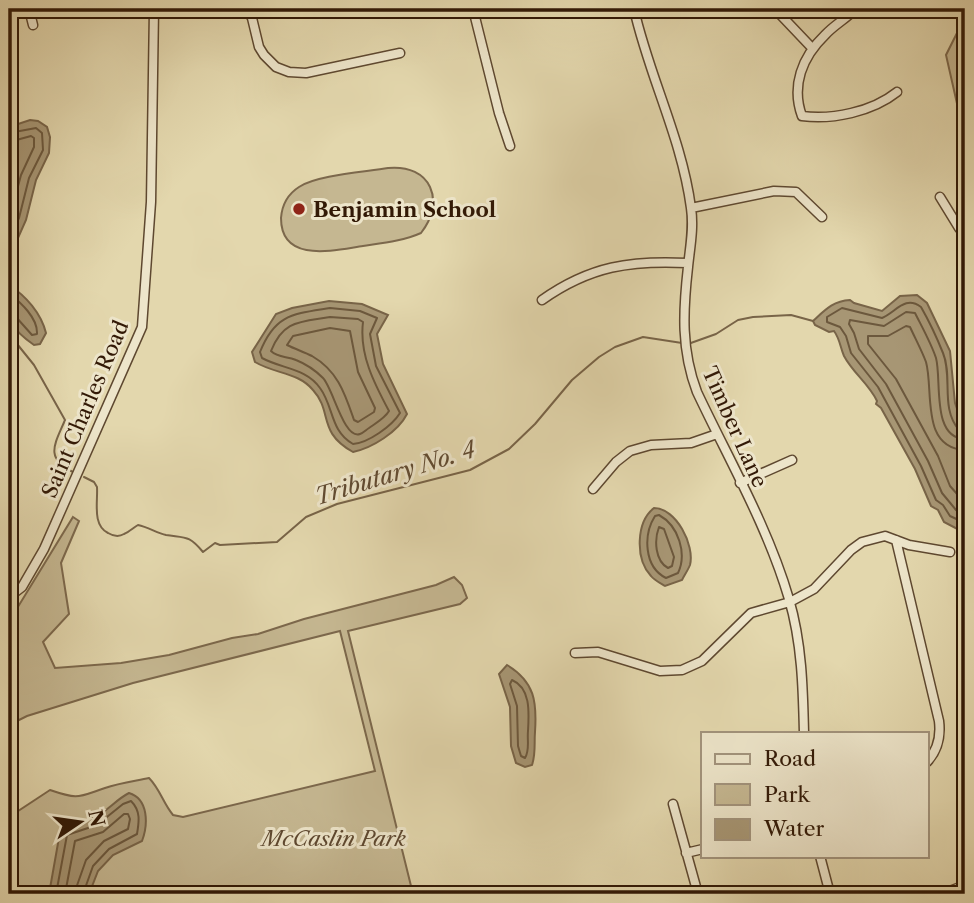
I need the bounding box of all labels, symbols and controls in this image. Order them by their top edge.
place label: Benjamin School [313,197,496,222]
marker: Benjamin School [291,201,307,217]
street label: Saint Charles Road [36,316,134,501]
street label: Timber Lane [697,363,773,491]
water label: Tributary No. 4 [312,435,480,511]
legend [701,732,928,858]
text: Road [764,746,816,771]
text: Park [764,782,810,807]
north arrow [46,788,116,858]
text: N [83,808,109,829]
text: Water [763,816,824,841]
park label: McCaslin Park [259,826,406,851]

